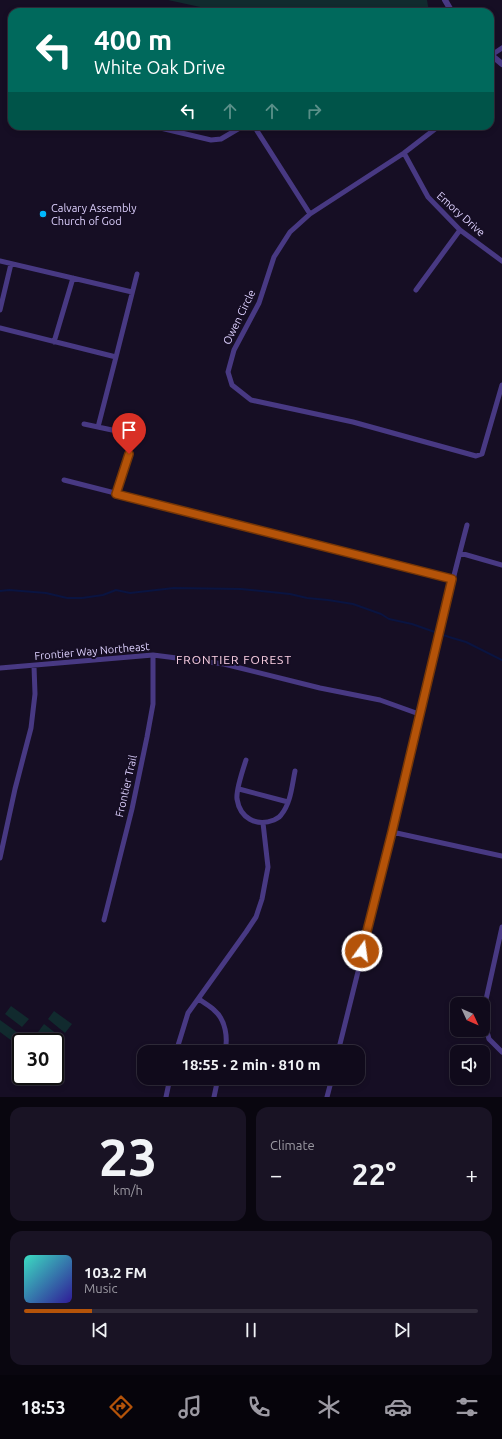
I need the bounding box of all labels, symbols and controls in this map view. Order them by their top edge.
icon: left [28,24,80,76]
text: 400 m [94,24,172,55]
text: White Oak Drive [94,57,225,77]
icon: left [177,100,199,122]
icon: ahead [219,100,241,122]
icon: ahead [261,100,283,122]
icon: right [303,100,325,122]
street label: Emory Drive [435,189,487,239]
place label: Calvary Assembly Church of God [51,202,137,227]
marker: Calvary Assembly Church of God [38,209,48,219]
street label: Owen Circle [221,288,257,346]
pin [112,413,146,454]
icon: arrive [118,419,140,441]
street label: Frontier Way Northeast [34,640,151,662]
district label: FRONTIER FOREST [176,653,292,666]
street label: Frontier Trail [113,754,139,818]
position arrow [341,930,383,972]
north arrow [450,997,490,1037]
map controls [450,997,490,1085]
speed limit sign: 30 [12,1033,64,1085]
button: sound [450,1045,490,1085]
text: 18:55 · 2 min · 810 m [182,1056,320,1073]
text: 23 [99,1128,157,1186]
text: Climate [270,1138,315,1152]
text: 22° [352,1157,396,1191]
text: − [270,1162,282,1187]
text: + [466,1162,478,1187]
text: km/h [113,1183,143,1197]
text: 103.2 FM [84,1264,147,1281]
text: Music [84,1281,118,1295]
icon: previous [89,1319,111,1341]
icon: pause [240,1319,262,1341]
icon: next [391,1319,413,1341]
icon: directions [107,1393,135,1421]
icon: music [176,1393,204,1421]
icon: phone [245,1393,273,1421]
icon: climate [315,1393,343,1421]
icon: car [384,1393,412,1421]
icon: filters [453,1393,481,1421]
text: 18:53 [21,1397,66,1417]

